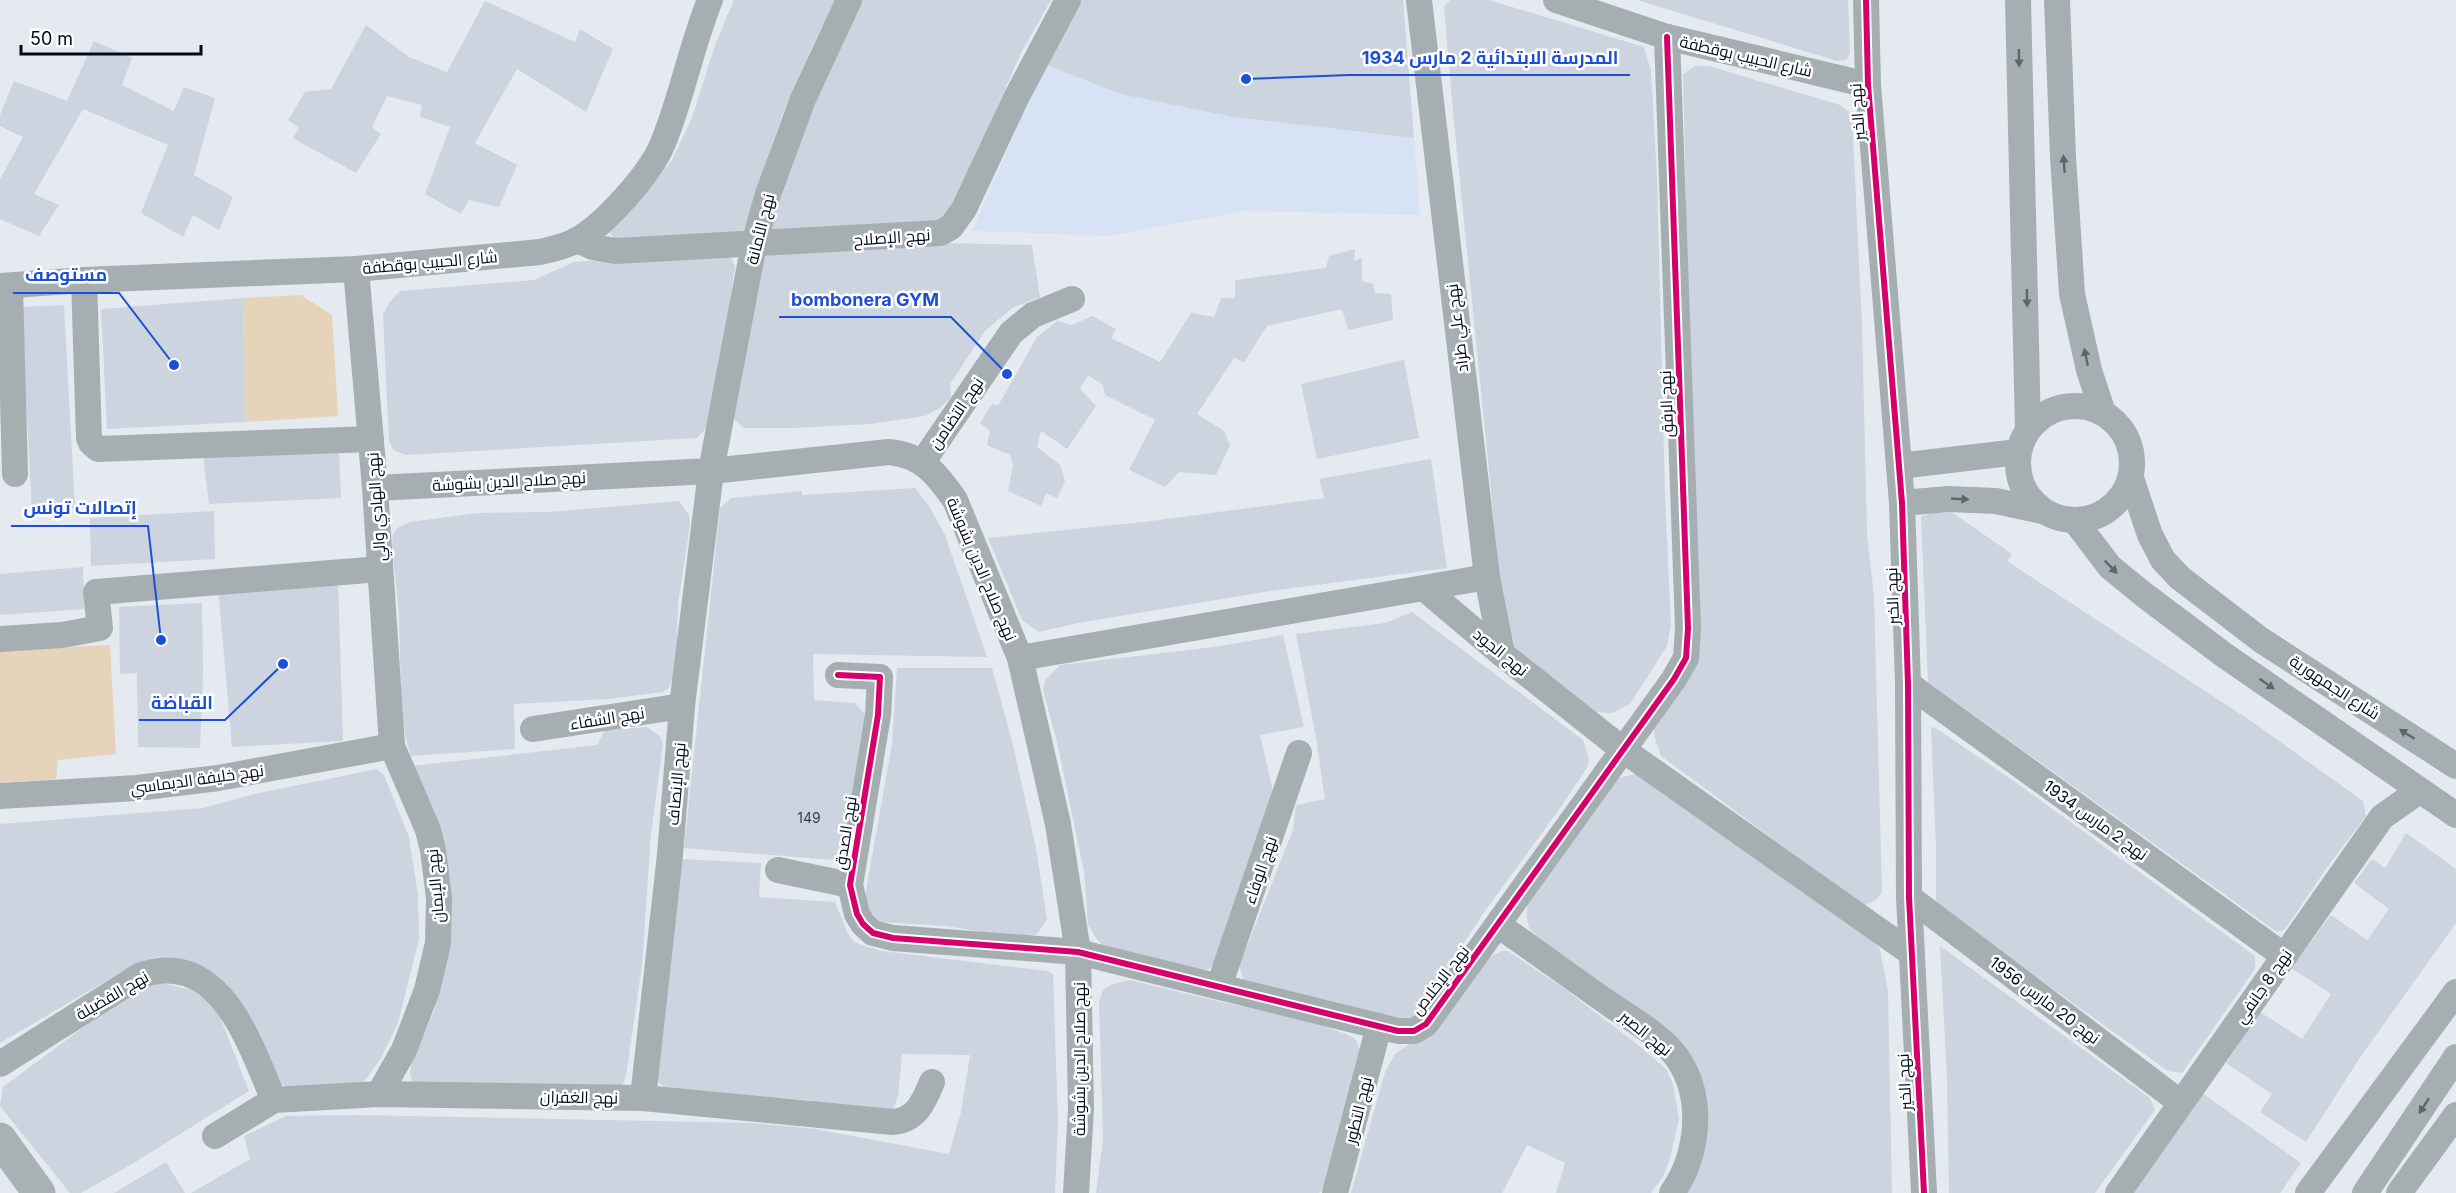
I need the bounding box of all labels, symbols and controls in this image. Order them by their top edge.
scale bar [21,18,201,56]
text: 50 m [30,28,73,49]
street label: شارع الحبيب بوقطفة [1677,31,1814,83]
callout: المدرسة الابتدائية 2 مارس 1934 [1349,39,1630,75]
text: المدرسة الابتدائية 2 مارس 1934 [1362,47,1618,69]
one-way arrow [2014,49,2024,68]
street label: نهج الخير [1845,83,1871,142]
one-way arrow [2059,154,2068,173]
street label: نهج الأمانة [742,191,780,267]
street label: نهج الإصلاح [853,224,931,252]
street label: شارع الحبيب بوقطفة [362,246,499,280]
callout: مستوصف [13,257,119,293]
text: مستوصف [25,264,107,286]
callout: bombonera GYM [779,281,951,317]
street label: نهج علي طراد [1442,282,1476,373]
one-way arrow [2022,288,2031,307]
text: bombonera GYM [791,289,939,310]
one-way arrow [2081,347,2090,366]
street label: نهج الرفق [1655,370,1679,438]
street label: نهج التضامن [925,373,989,454]
street label: نهج الهادي والي [362,452,394,562]
street label: نهج صلاح الدين بشوشة [432,467,587,497]
callout: إتصالات تونس [11,490,148,526]
street label: نهج صلاح الدين بشوشة [941,494,1021,645]
one-way arrow [1951,495,1970,504]
text: إتصالات تونس [23,497,137,520]
one-way arrow [2104,559,2118,573]
street label: نهج الخير [1881,567,1905,626]
street label: نهج الجود [1468,624,1532,682]
street label: شارع الجمهورية [2285,650,2384,725]
one-way arrow [2258,678,2274,690]
callout: القباضة [139,684,225,720]
text: القباضة [151,692,213,713]
street label: نهج الشفاء [568,702,646,736]
one-way arrow [2398,729,2415,740]
street label: نهج الإنصاف [662,742,692,826]
street label: نهج خليفة الديماسي [129,760,266,801]
street label: نهج 2 مارس 1934 [2039,776,2152,866]
street label: نهج الصدق [829,795,863,871]
house number: 149 [797,809,821,826]
street label: نهج الوفاء [1239,833,1283,907]
street label: نهج الإيمان [422,848,450,924]
street label: نهج الإخلاص [1407,941,1475,1020]
street label: نهج 8 جانفي [2230,945,2299,1029]
street label: نهج 20 مارس 1956 [1985,952,2104,1050]
street label: نهج الفضيلة [72,966,153,1026]
street label: نهج صلاح الدين بشوشة [1069,982,1091,1136]
street label: نهج الصبر [1614,1005,1676,1062]
street label: نهج الخير [1893,1053,1918,1112]
street label: نهج التطور [1340,1074,1378,1147]
street label: نهج الغفران [540,1086,618,1110]
one-way arrow [2419,1098,2430,1114]

